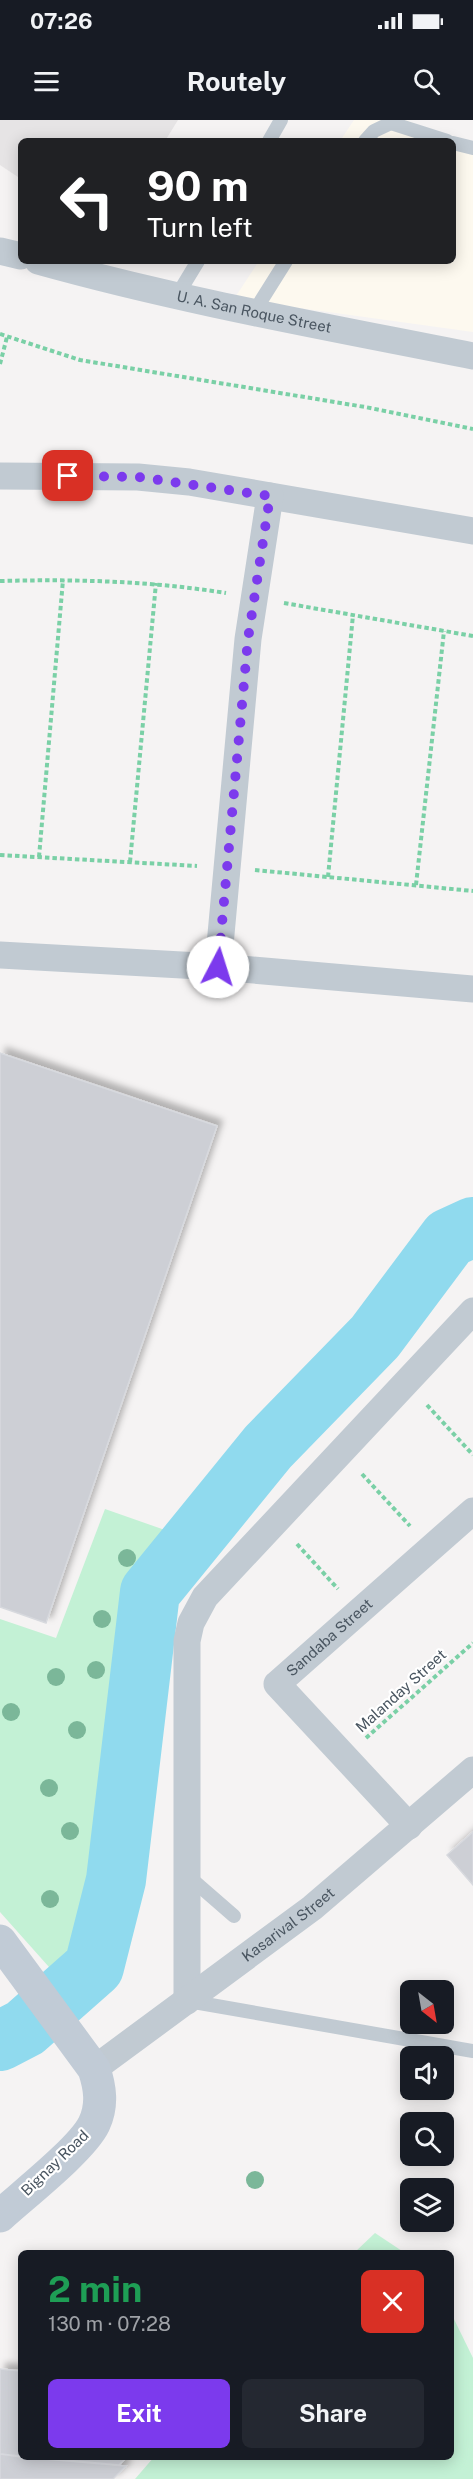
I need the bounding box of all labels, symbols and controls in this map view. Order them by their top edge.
text: 07:26 [30,8,92,34]
icon: menu [30,65,63,98]
text: Routely [187,65,286,97]
icon: search [410,65,443,98]
text: 90 m [147,161,249,210]
icon: left [48,162,126,240]
text: Turn left [147,211,253,243]
street label: U. A. San Roque Street [175,287,333,336]
pin [42,450,93,501]
icon: arrive [51,459,84,492]
position arrow [186,935,250,999]
street label: Sandaba Street [283,1595,376,1680]
street label: Malanday Street [352,1646,449,1736]
street label: Kasarival Street [238,1884,338,1965]
north arrow [400,1980,454,2034]
map controls [400,1980,454,2232]
button: sound [400,2046,454,2100]
button: search [400,2112,454,2166]
street label: Bignay Road [17,2126,92,2199]
button: layers [400,2178,454,2232]
text: 2 min [48,2268,142,2310]
button: close [361,2270,424,2333]
text: 130 m · 07:28 [48,2312,171,2336]
button: Exit [48,2379,230,2448]
button: Share [242,2379,424,2448]

